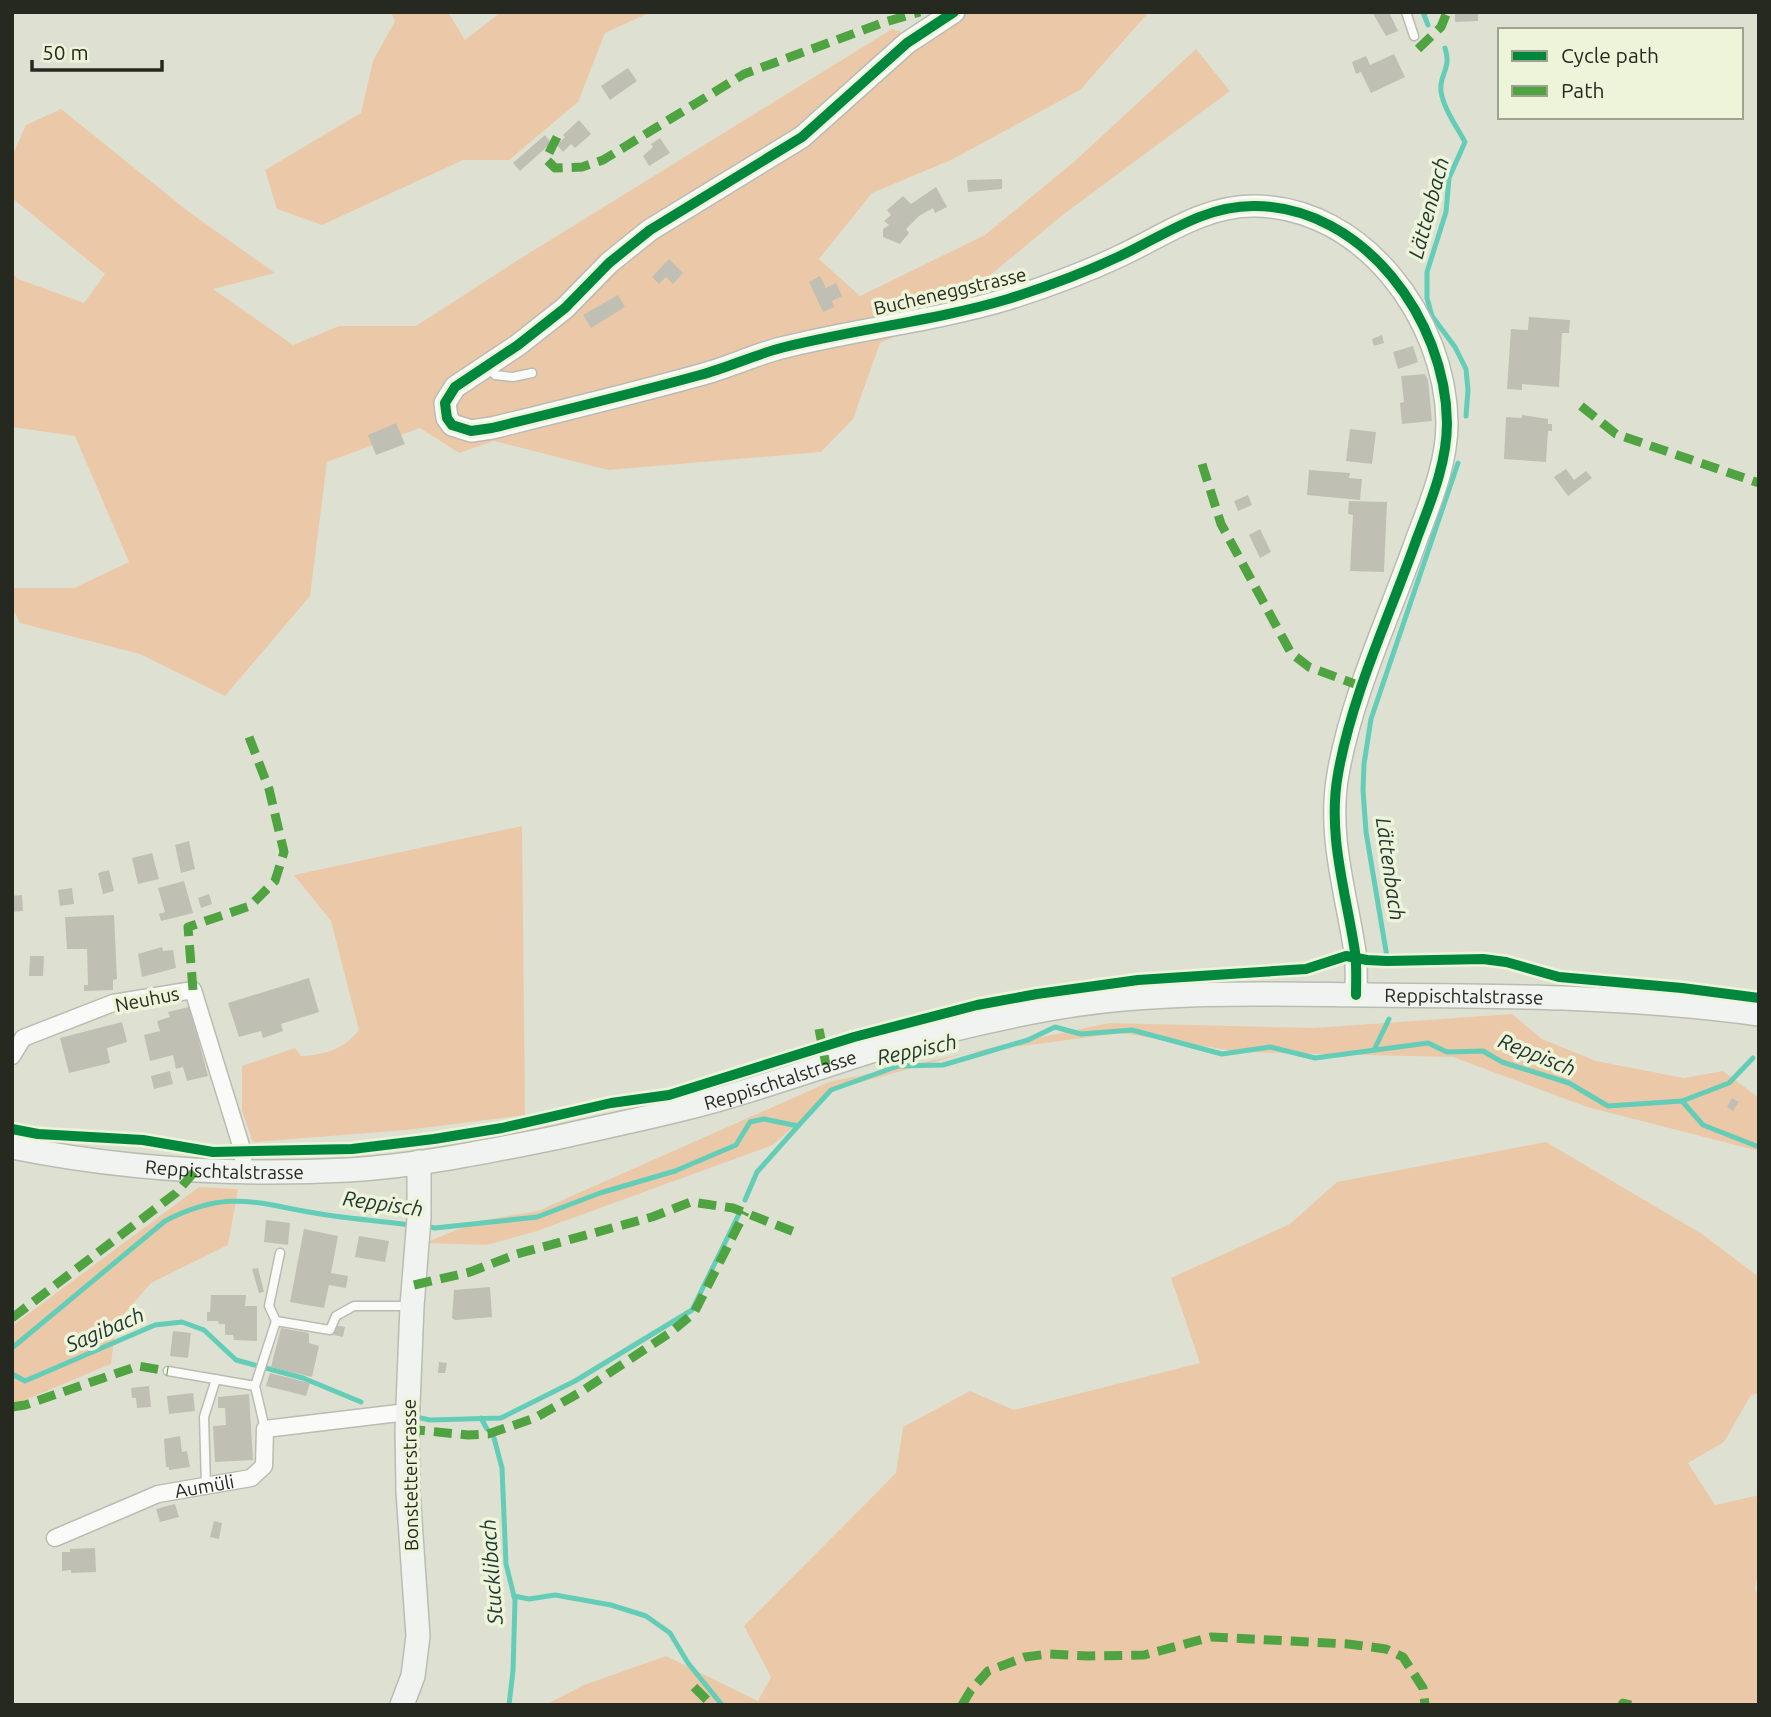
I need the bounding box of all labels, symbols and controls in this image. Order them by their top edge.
scale bar [32,28,161,72]
legend [1498,28,1743,119]
text: 50 m [42,40,89,64]
text: Cycle path [1561,43,1659,67]
text: Path [1561,78,1604,102]
water label: Lättenbach [1403,155,1453,261]
street label: Bucheneggstrasse [872,263,1028,319]
water label: Lättenbach [1372,816,1410,922]
street label: Neuhus [113,982,181,1016]
street label: Reppischtalstrasse [1384,984,1544,1008]
water label: Reppisch [1495,1028,1579,1080]
water label: Reppisch [875,1029,959,1069]
street label: Reppischtalstrasse [701,1045,859,1114]
street label: Reppischtalstrasse [144,1155,304,1183]
water label: Reppisch [341,1185,425,1221]
water label: Sagibach [61,1302,147,1357]
street label: Bonstetterstrasse [398,1399,422,1551]
street label: Aumüli [173,1470,236,1502]
water label: Stucklibach [475,1518,507,1627]

